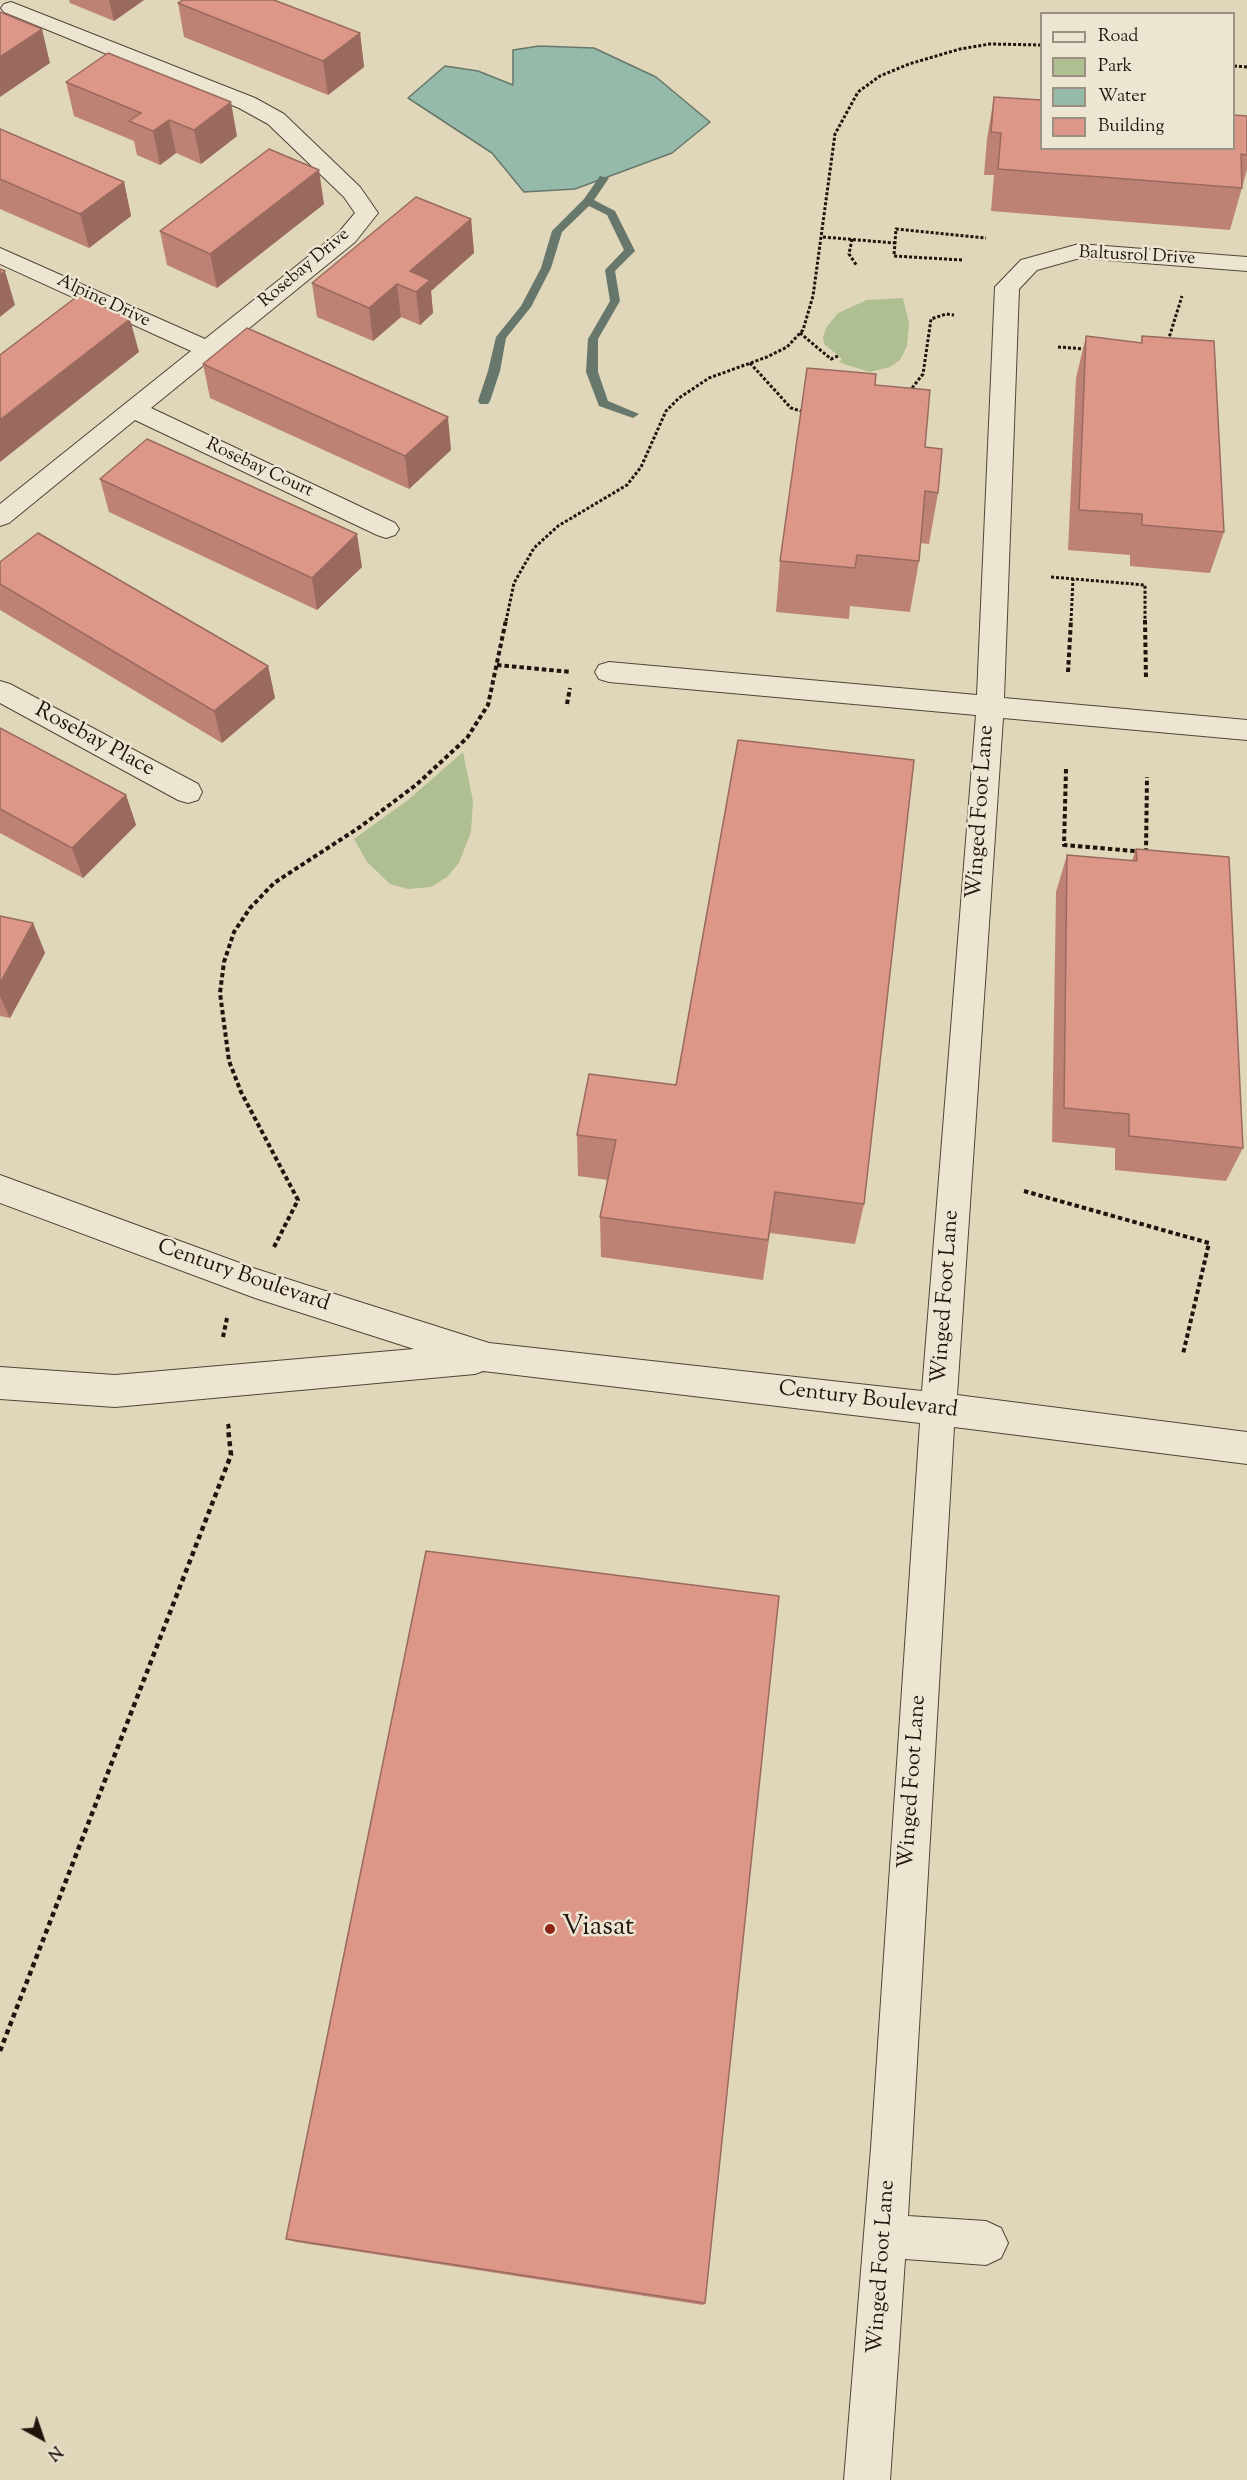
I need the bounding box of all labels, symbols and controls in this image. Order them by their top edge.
legend [1040,12,1235,150]
text: Road [1098,24,1138,50]
text: Park [1098,54,1132,80]
text: Water [1098,84,1146,110]
text: Building [1098,114,1164,140]
street label: Rosebay Drive [255,225,355,313]
street label: Baltusrol Drive [1078,243,1196,271]
street label: Alpine Drive [53,271,153,333]
street label: Rosebay Court [202,435,316,503]
street label: Rosebay Place [30,698,158,784]
street label: Winged Foot Lane [963,724,1001,900]
street label: Winged Foot Lane [928,1209,966,1385]
street label: Century Boulevard [153,1235,333,1319]
street label: Century Boulevard [777,1377,959,1425]
street label: Winged Foot Lane [895,1694,933,1870]
place label: Viasat [562,1913,634,1945]
marker: Viasat [543,1922,557,1936]
street label: Winged Foot Lane [864,2179,902,2355]
north arrow [12,2408,72,2468]
text: N [42,2439,66,2465]

